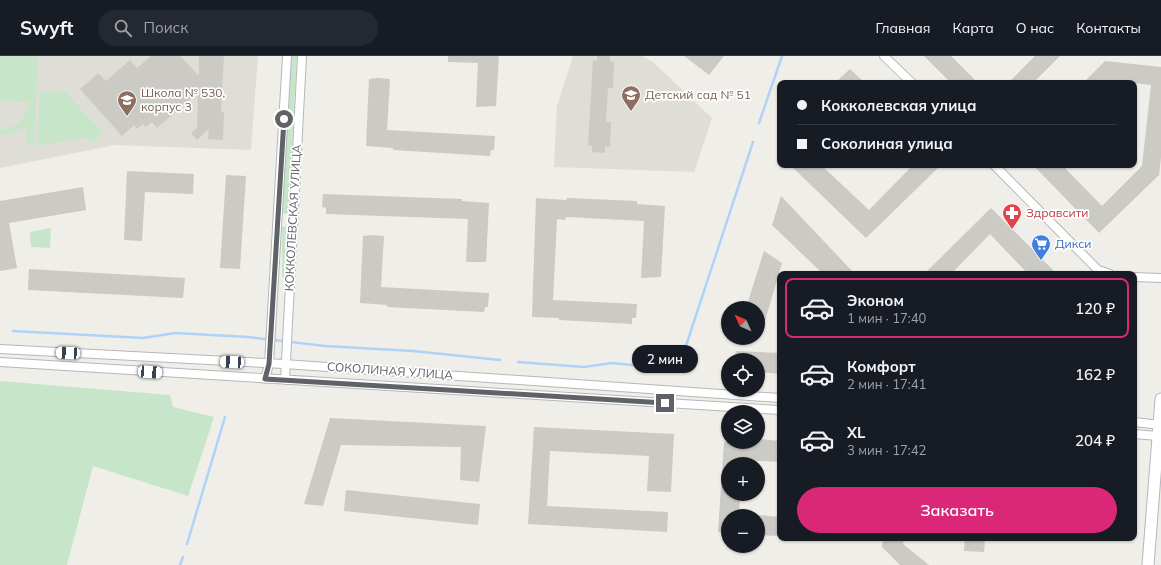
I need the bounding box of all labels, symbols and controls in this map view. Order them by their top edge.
search box [98,10,378,46]
text: Swyft [20,16,74,40]
icon: search [112,17,134,39]
text: Поиск [144,18,188,37]
text: Главная [876,19,931,37]
text: Карта [953,19,994,37]
text: О нас [1016,19,1054,37]
text: Контакты [1076,19,1141,37]
school or university icon: Детский сад № 51 [620,84,642,112]
place label: Школа № 530, корпус 3 [141,85,225,114]
place label: Детский сад № 51 [645,87,751,102]
school or university icon: Школа № 530, корпус 3 [116,89,138,117]
text: Кокколевская улица [821,96,976,115]
route start [275,110,293,128]
text: Соколиная улица [821,134,953,153]
street label: КОККОЛЕВСКАЯ УЛИЦА [281,144,304,292]
pharmacy icon: Здравсити [1001,202,1023,230]
place label: Здравсити [1026,205,1088,220]
supermarket icon: Дикси [1030,233,1052,261]
place label: Дикси [1055,236,1091,251]
icon: car [799,290,835,326]
text: Эконом [847,291,904,310]
text: 120 ₽ [1075,299,1115,318]
north arrow [721,301,765,345]
map controls [721,301,765,553]
text: 1 мин · 17:40 [847,310,926,326]
callout: 2 мин [632,345,698,373]
car [56,346,80,360]
text: 2 мин [647,351,683,367]
button: locate [721,353,765,397]
car [220,355,244,369]
icon: car [799,356,835,392]
text: Комфорт [847,357,916,376]
street label: СОКОЛИНАЯ УЛИЦА [326,359,454,382]
car [138,365,162,379]
text: 162 ₽ [1075,365,1115,384]
text: 2 мин · 17:41 [847,376,926,392]
route end [656,394,674,412]
button: layers [721,405,765,449]
icon: car [799,422,835,458]
text: XL [847,423,865,442]
text: 204 ₽ [1075,431,1115,450]
text: 3 мин · 17:42 [847,442,926,458]
button: + [721,457,765,501]
button: Заказать [797,487,1117,533]
button: − [721,509,765,553]

